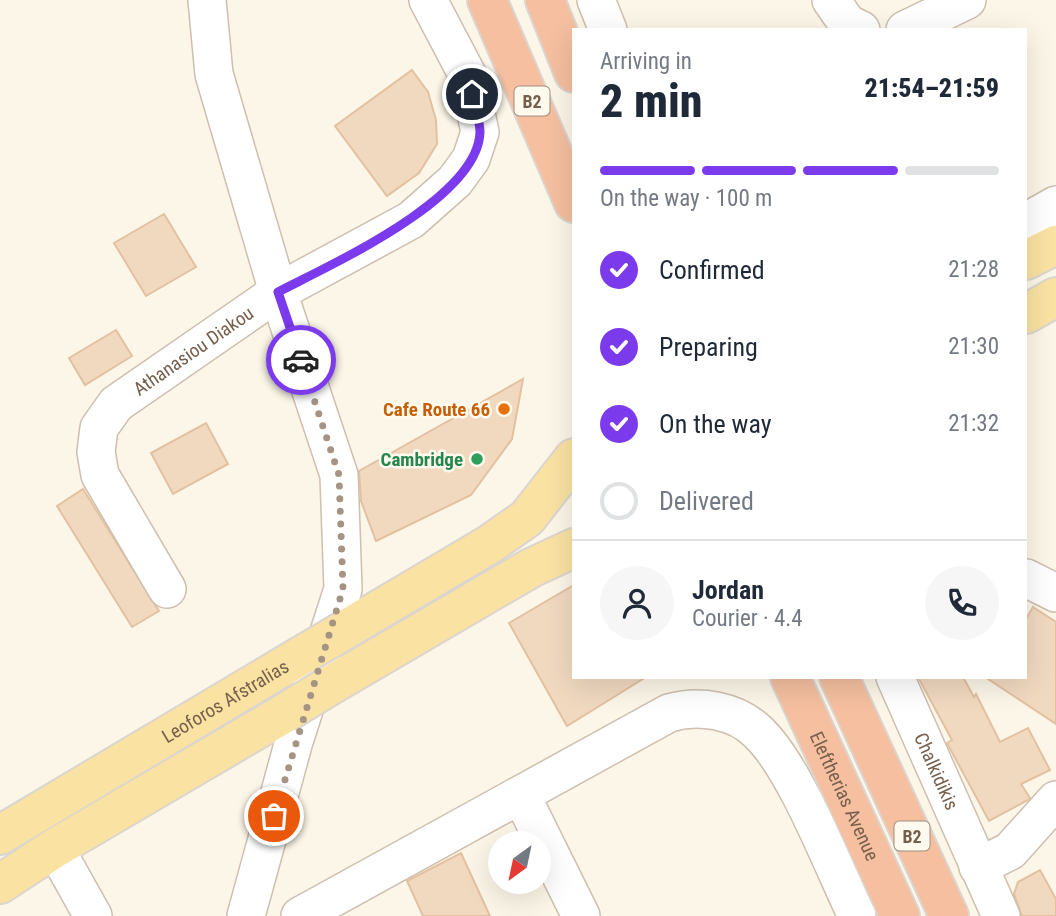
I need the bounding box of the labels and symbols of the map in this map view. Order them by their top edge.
pin [442,64,502,124]
road number: B2 [514,86,550,116]
street label: Athanasiou Diakou [129,301,258,400]
courier [266,325,336,395]
place label: Cafe Route 66 [383,398,490,421]
marker: Cafe Route 66 [496,401,512,417]
place label: Cambridge [381,448,463,471]
marker: Cambridge [469,451,485,467]
street label: Leoforos Afstralias [158,654,293,748]
street label: Eleftherias Avenue [805,728,884,864]
street label: Chalkidikis [910,729,964,813]
pin [244,786,304,846]
road number: B2 [894,822,930,850]
north arrow [488,831,551,894]

